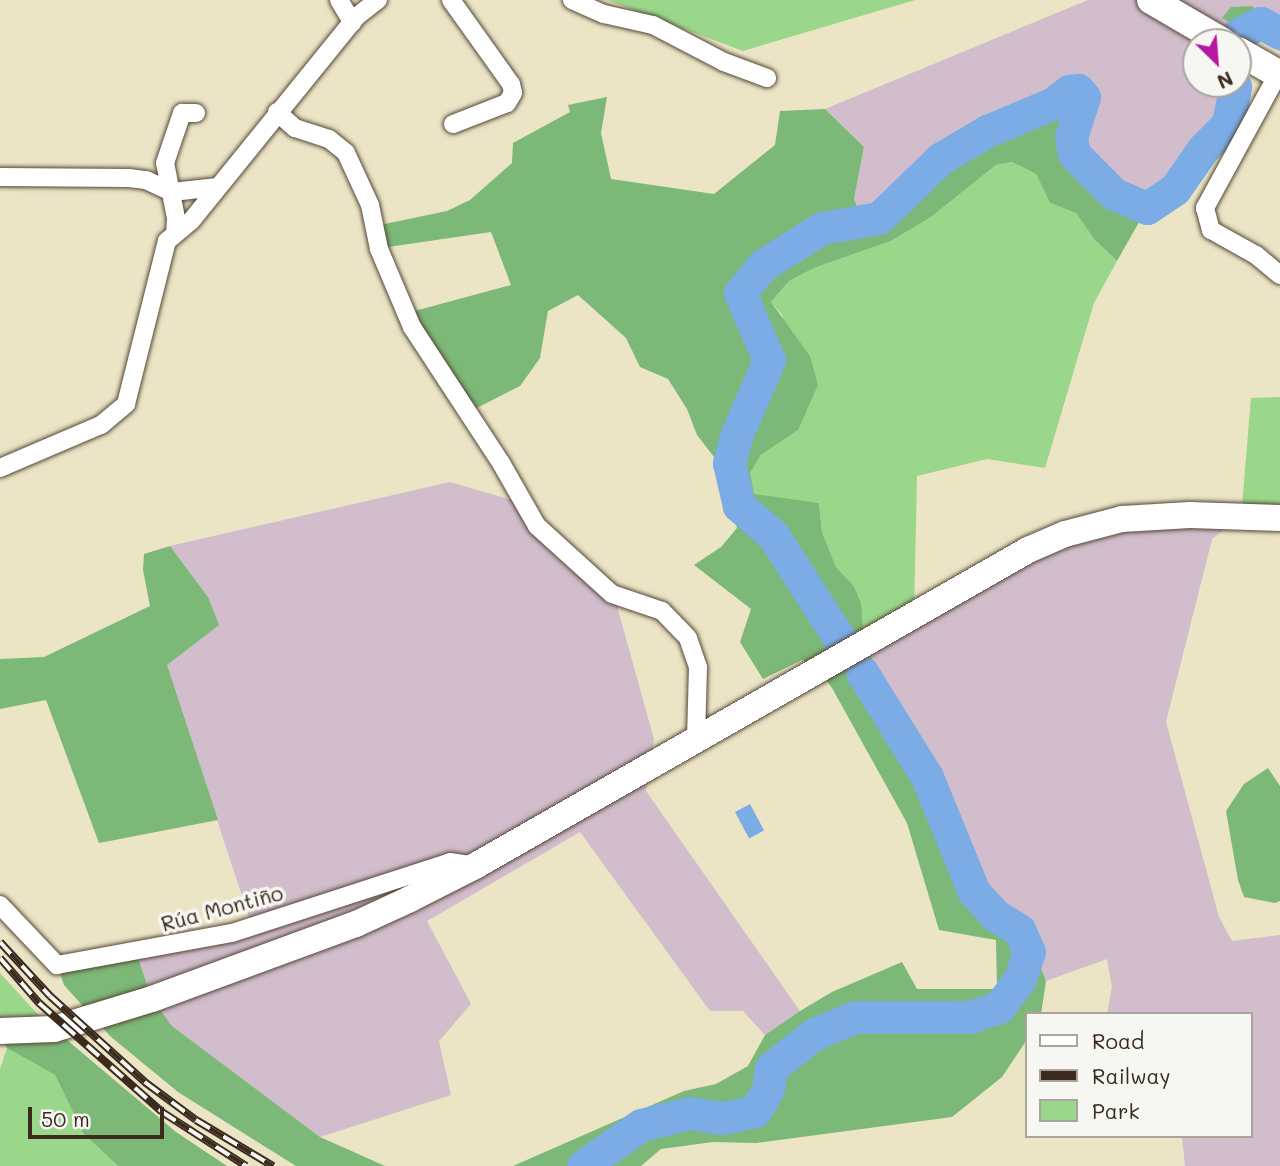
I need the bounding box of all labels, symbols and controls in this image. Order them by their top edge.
north arrow [1182,28,1252,98]
text: N [1213,66,1237,95]
street label: Rúa Montiño [158,880,286,936]
legend [1024,1012,1252,1138]
text: Road [1092,1027,1144,1054]
text: Railway [1092,1062,1171,1089]
scale bar [32,1092,168,1136]
text: Park [1092,1097,1140,1124]
text: 50 m [41,1105,90,1132]

